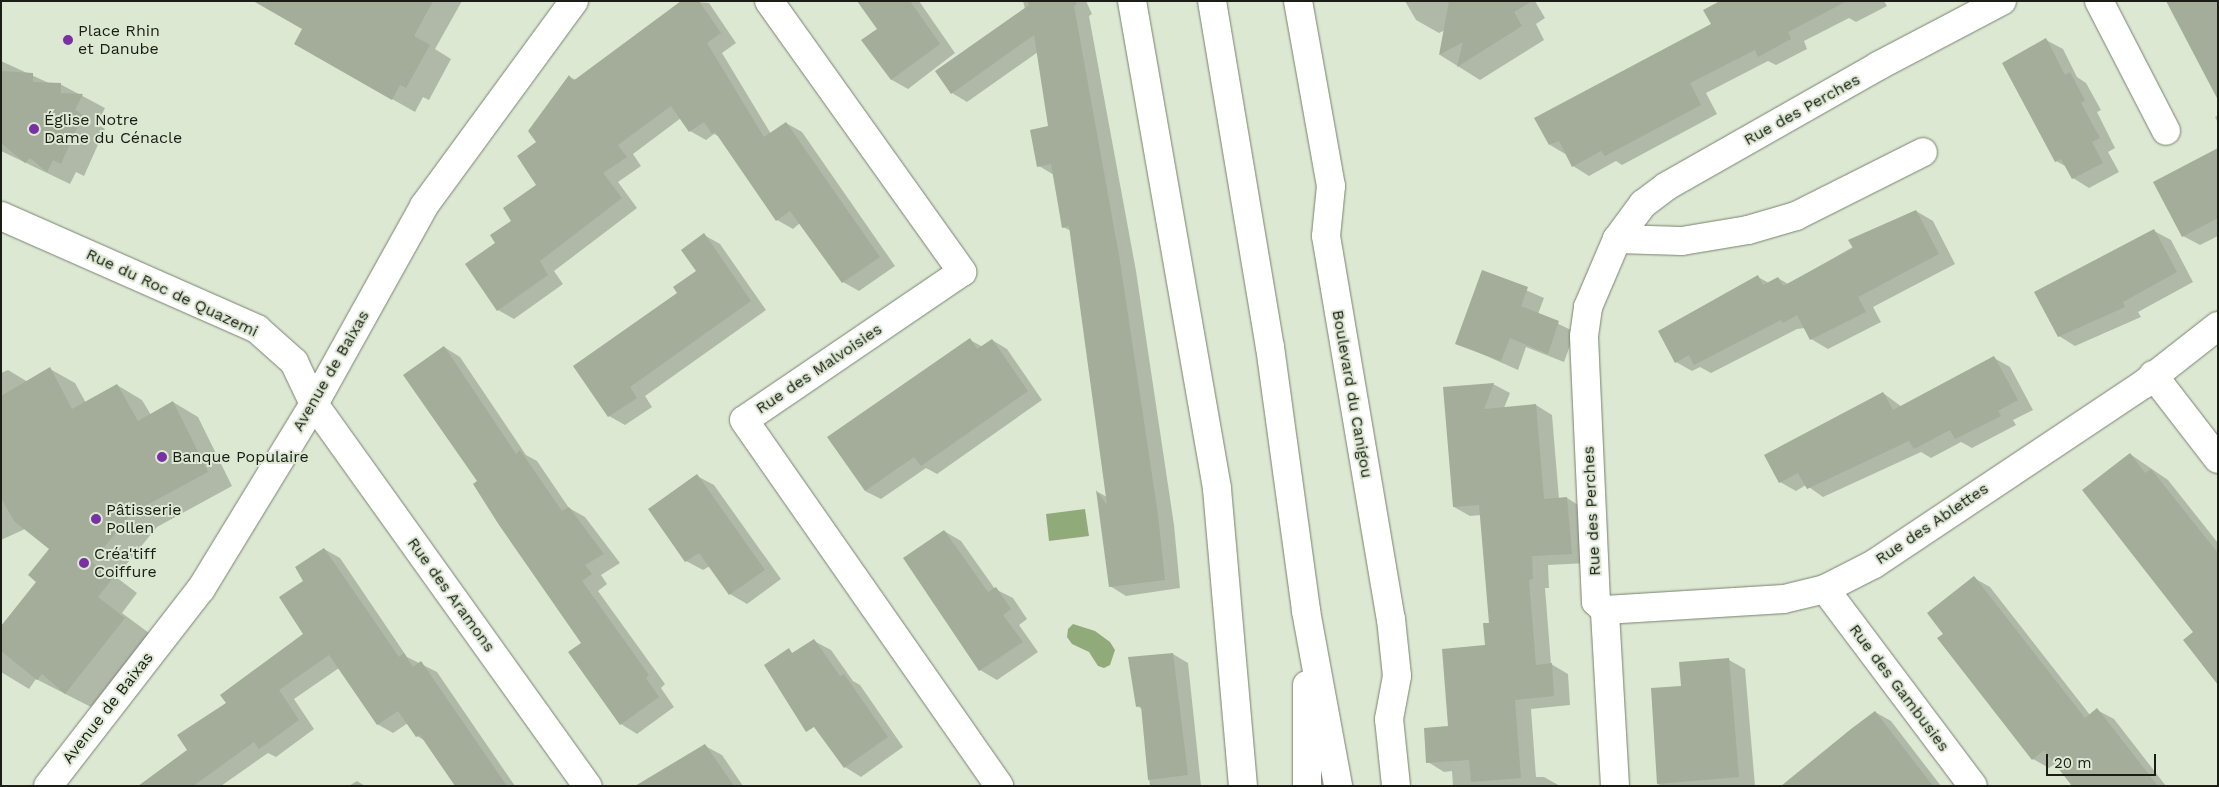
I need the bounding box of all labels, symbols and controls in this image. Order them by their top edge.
place label: Place Rhin et Danube [78,21,160,59]
marker: Place Rhin et Danube [62,34,74,46]
street label: Rue des Perches [1741,70,1863,150]
place label: Église Notre Dame du Cénacle [44,110,182,148]
marker: Église Notre Dame du Cénacle [28,123,40,135]
street label: Rue du Roc de Quazemi [83,245,261,341]
street label: Avenue de Baixas [289,307,373,435]
street label: Boulevard du Canigou [1328,308,1376,480]
street label: Rue des Malvoisies [752,320,886,418]
street label: Rue des Perches [1579,446,1605,576]
place label: Banque Populaire [172,447,309,467]
marker: Banque Populaire [156,451,168,463]
street label: Rue des Ablettes [1872,479,1992,569]
place label: Pâtisserie Pollen [106,500,182,538]
marker: Pâtisserie Pollen [90,513,102,525]
street label: Rue des Aramons [403,534,499,656]
place label: Créa'tiff Coiffure [94,544,157,582]
marker: Créa'tiff Coiffure [78,557,90,569]
street label: Rue des Gambusies [1845,621,1953,755]
street label: Avenue de Baixas [58,648,158,768]
scale bar [2049,744,2159,776]
text: 20 m [2054,754,2092,772]

